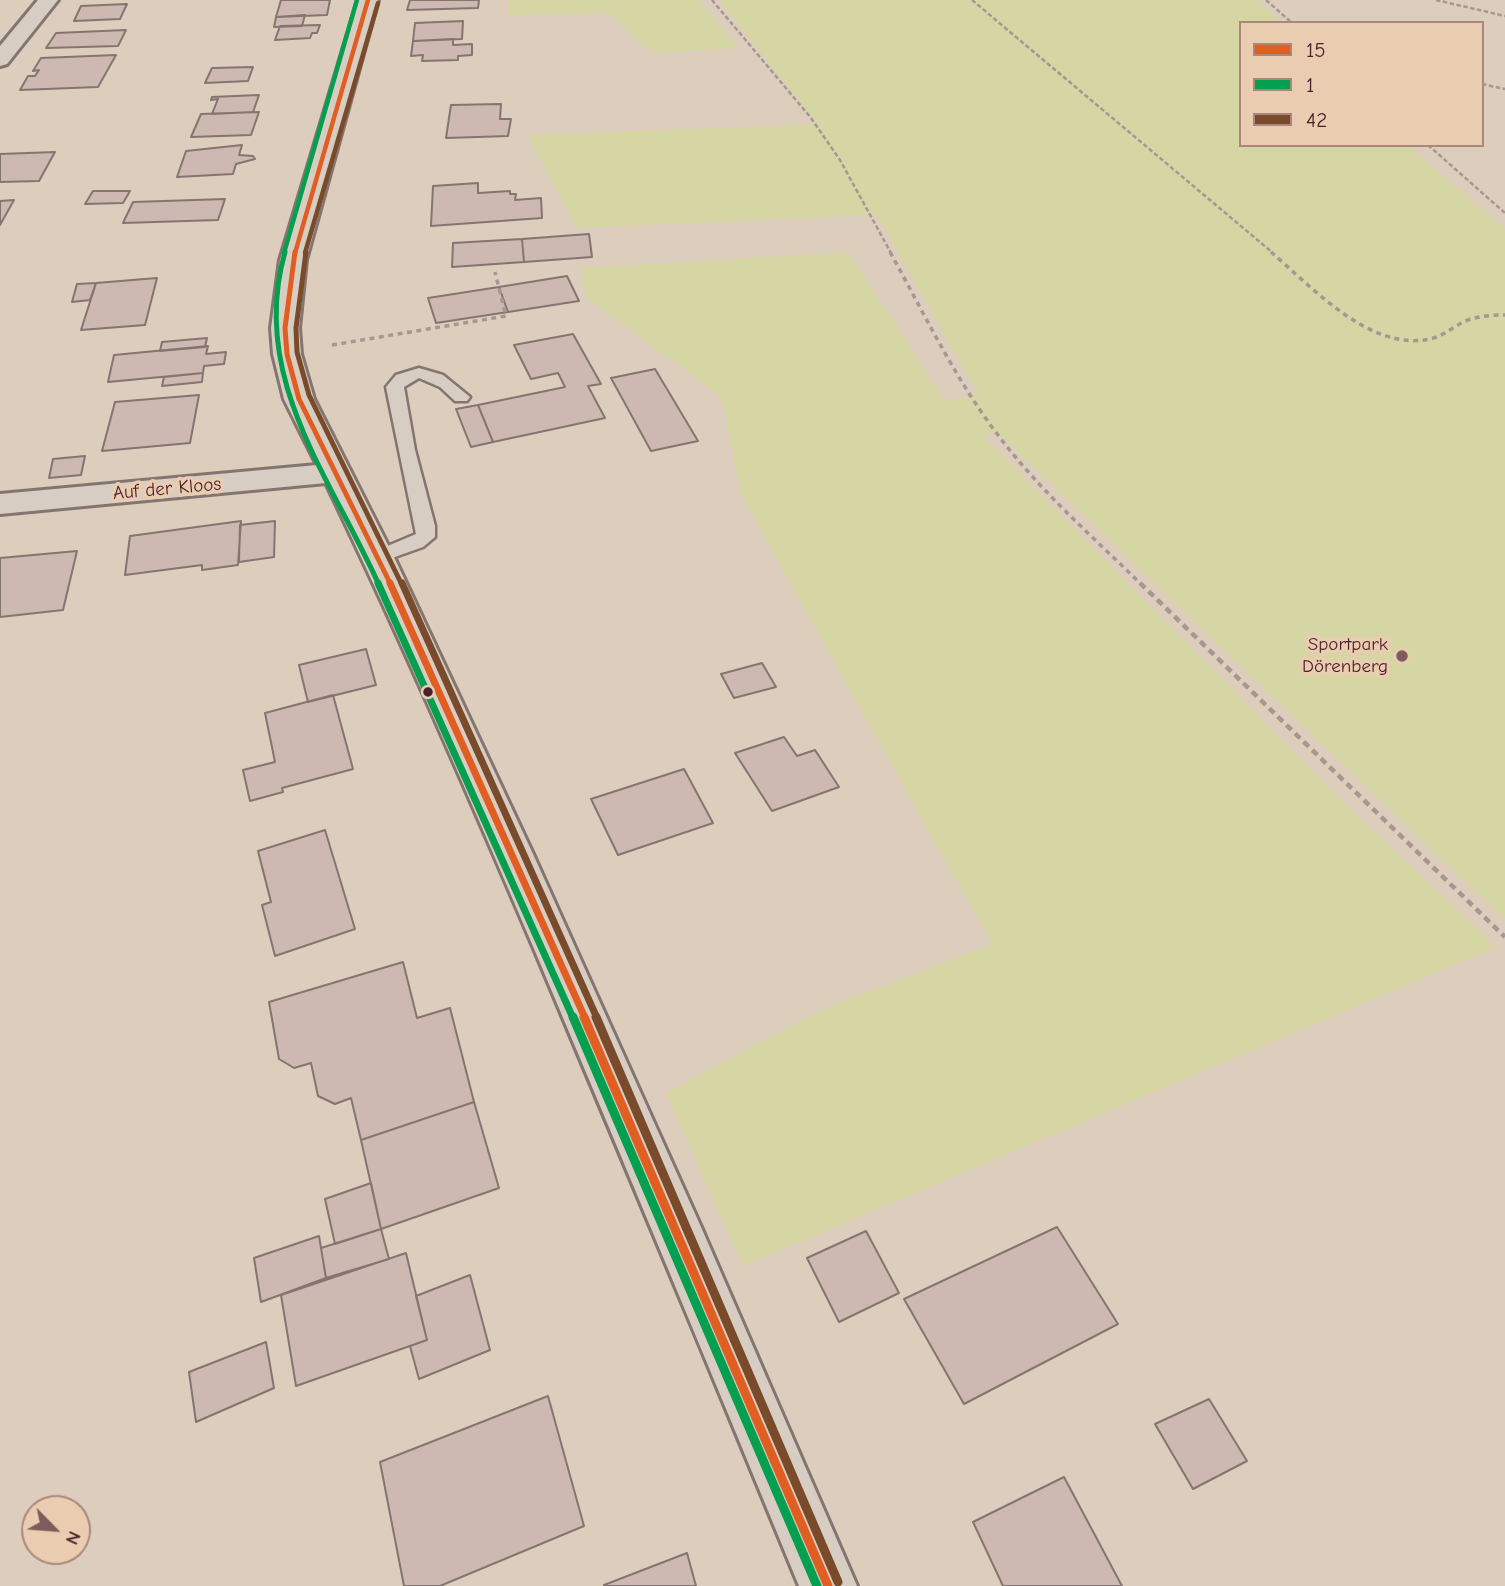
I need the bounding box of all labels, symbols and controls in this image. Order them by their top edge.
legend [1239,21,1484,147]
text: 15 [1306,38,1326,62]
text: 1 [1306,73,1314,97]
text: 42 [1306,108,1327,132]
street label: Auf der Kloos [112,473,222,505]
place label: Sportpark Dörenberg [1302,634,1388,678]
marker: Sportpark Dörenberg [1394,648,1410,664]
unlabelled marker [421,685,435,699]
north arrow [21,1495,91,1565]
text: N [61,1528,86,1548]

